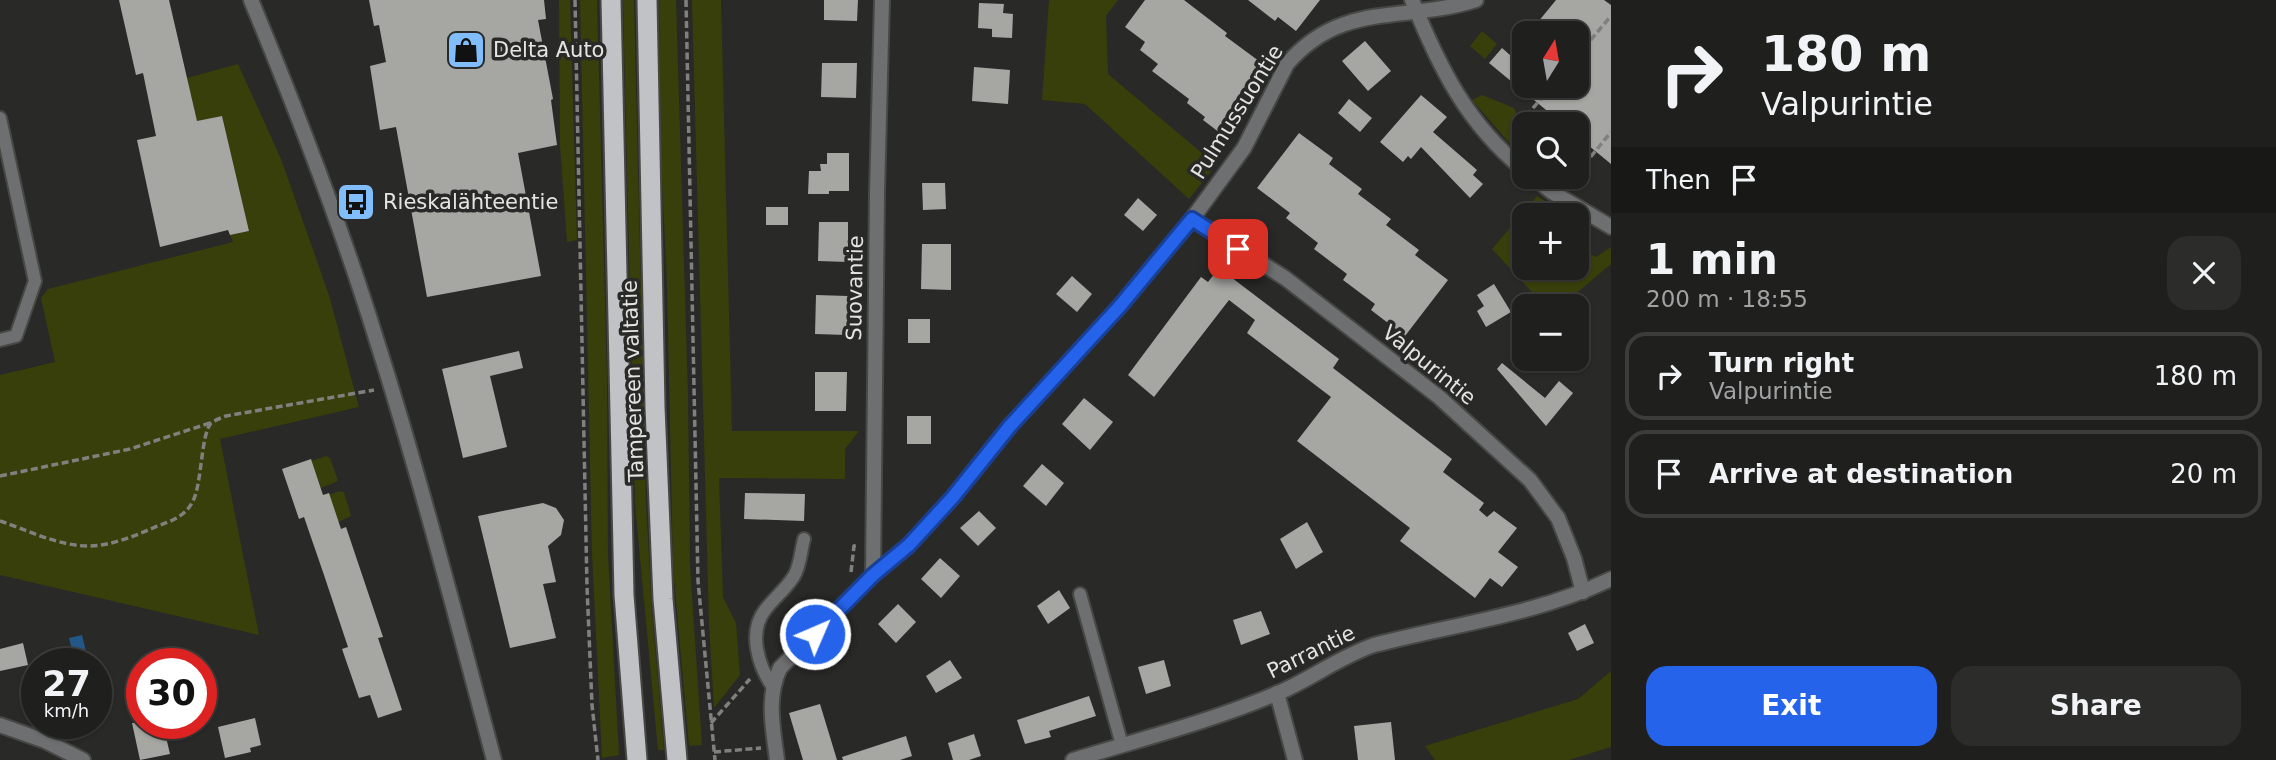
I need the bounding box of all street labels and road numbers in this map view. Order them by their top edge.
street label: Pulmussuontie [1186,41,1288,183]
street label: Suovantie [842,235,868,341]
street label: Tampereen valtatie [617,280,649,483]
street label: Valpurintie [1378,320,1480,410]
street label: Parrantie [1263,620,1359,684]

